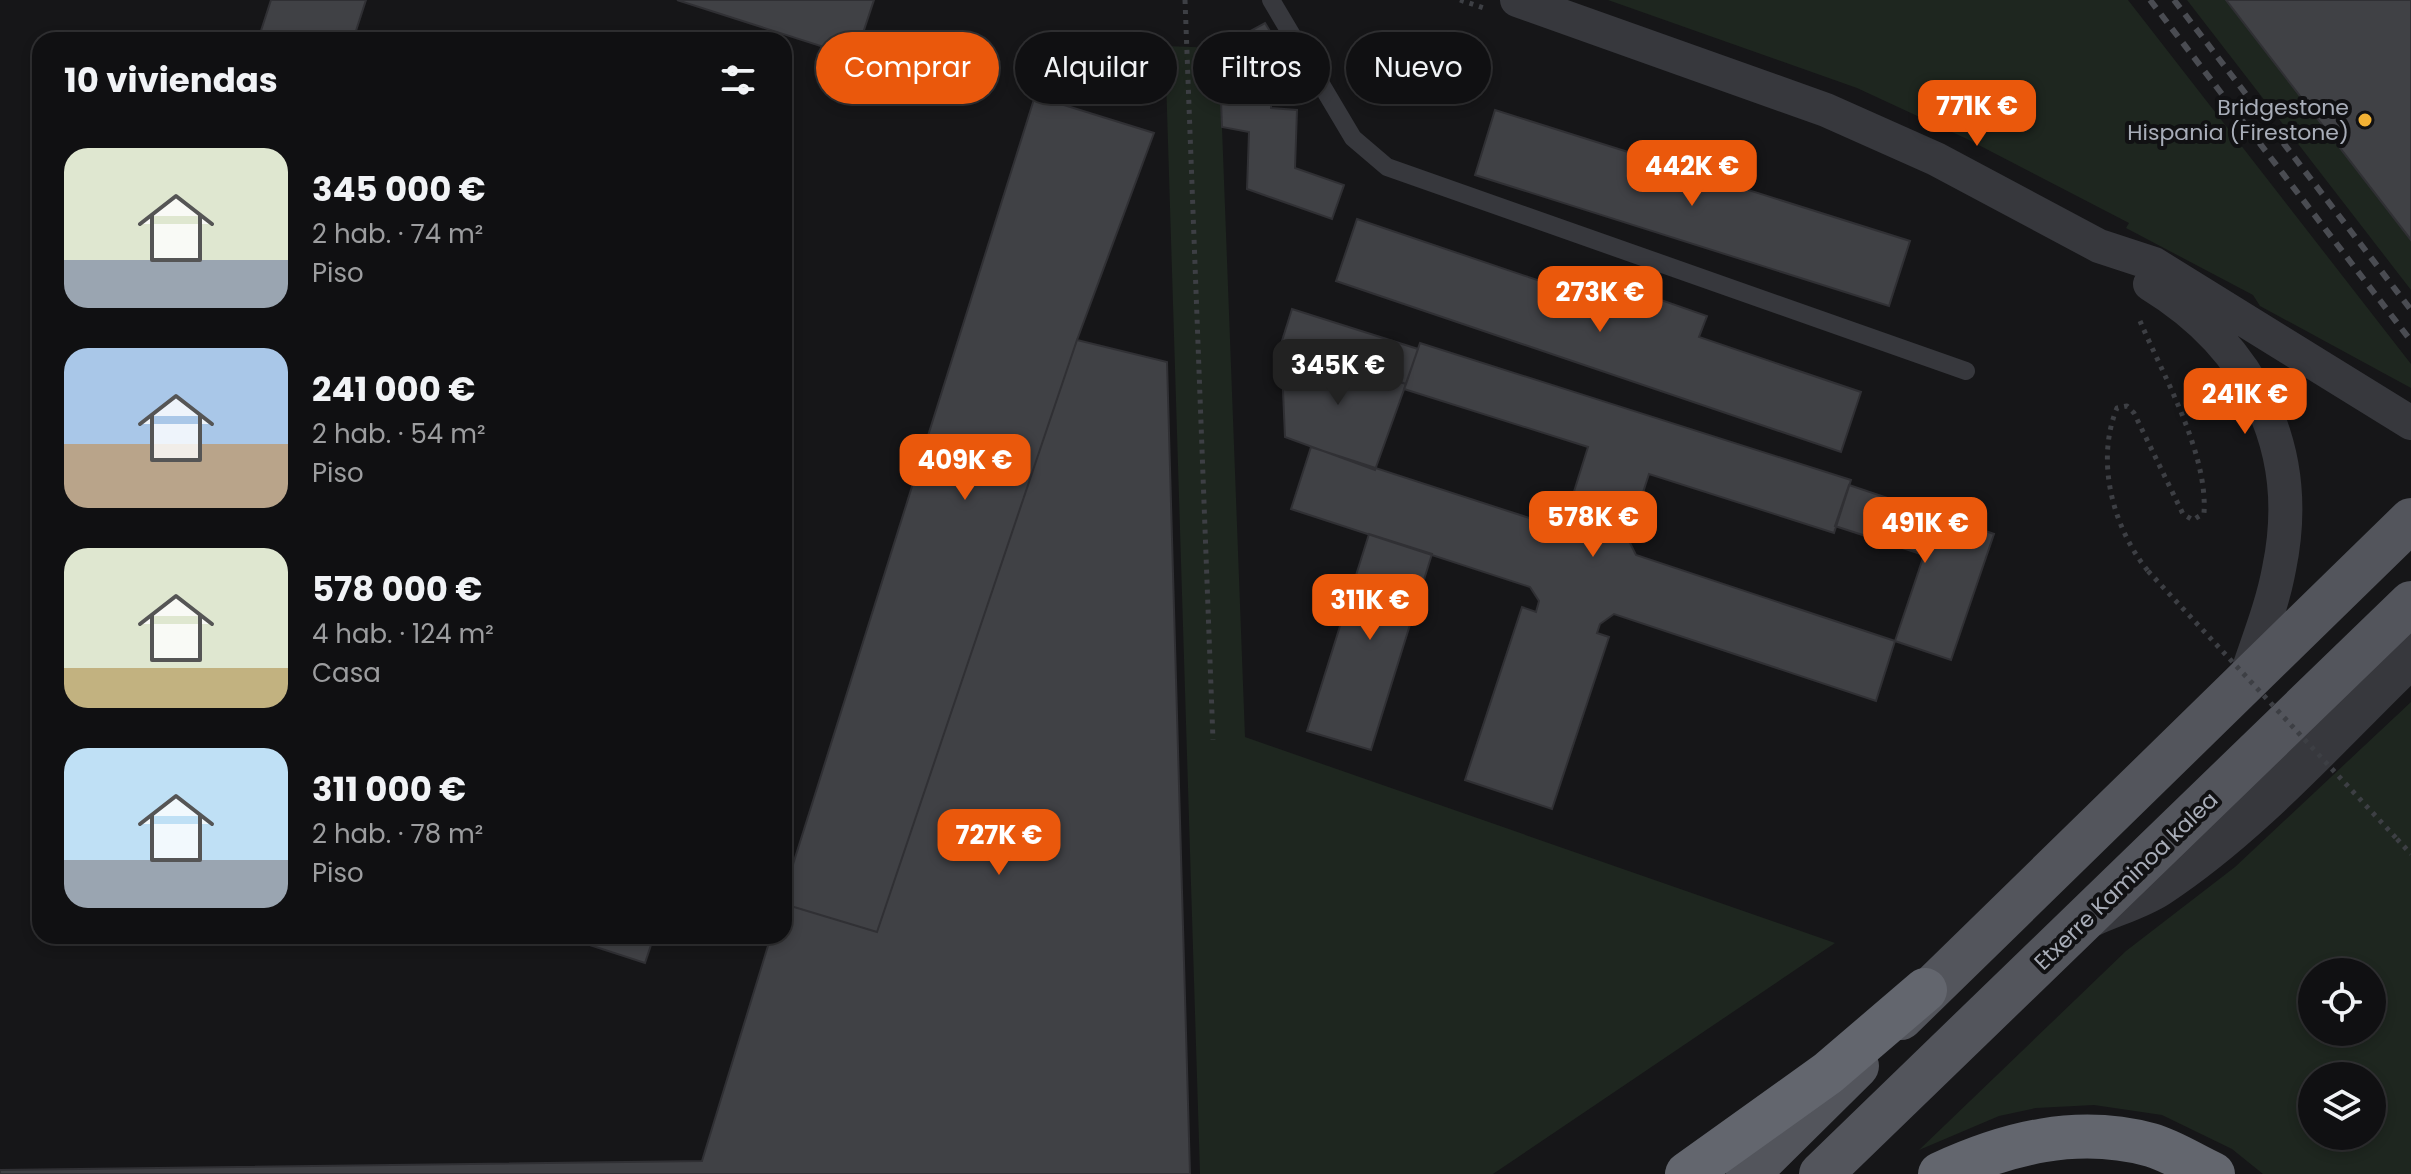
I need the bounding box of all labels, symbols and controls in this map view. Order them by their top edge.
chip: Comprar [816,32,999,104]
chip: Alquilar [1015,32,1177,104]
chip: Filtros [1193,32,1330,104]
chip: Nuevo [1346,32,1491,104]
text: 10 viviendas [64,56,278,104]
icon: filters [716,58,760,102]
pin: 771K € [1912,80,2042,148]
text: 771K € [1936,88,2018,124]
place label: Bridgestone Hispania (Firestone) [2127,92,2349,148]
marker: Bridgestone Hispania (Firestone) [2356,111,2374,129]
pin: 442K € [1627,140,1757,208]
text: 442K € [1645,148,1739,184]
text: 345 000 € [312,165,486,213]
icon: home [128,180,224,276]
text: 2 hab. · 74 m² [312,216,483,252]
text: Piso [312,255,364,291]
pin: 273K € [1535,266,1665,334]
text: 273K € [1556,274,1644,310]
pin: 345K € [1273,339,1403,407]
text: 345K € [1291,347,1385,383]
text: 241 000 € [312,365,475,413]
pin: 241K € [2180,368,2310,436]
text: 241K € [2202,376,2288,412]
icon: home [128,380,224,476]
text: 2 hab. · 54 m² [312,416,486,452]
pin: 409K € [900,434,1030,502]
text: 409K € [918,442,1012,478]
text: Piso [312,455,364,491]
pin: 578K € [1528,491,1658,559]
pin: 491K € [1860,497,1990,565]
text: 578K € [1547,499,1639,535]
text: 491K € [1881,505,1969,541]
text: 578 000 € [312,565,482,613]
pin: 311K € [1305,574,1435,642]
icon: home [128,580,224,676]
text: 311K € [1330,582,1410,618]
text: 4 hab. · 124 m² [312,616,494,652]
text: Casa [312,655,381,691]
text: 311 000 € [312,765,466,813]
icon: home [128,780,224,876]
street label: Etxerre Kaminoa kalea [2027,785,2225,977]
pin: 727K € [934,809,1064,877]
text: 2 hab. · 78 m² [312,816,483,852]
text: 727K € [956,817,1043,853]
text: Piso [312,855,364,891]
map controls [2298,958,2386,1150]
button: locate [2298,958,2386,1046]
button: layers [2298,1062,2386,1150]

